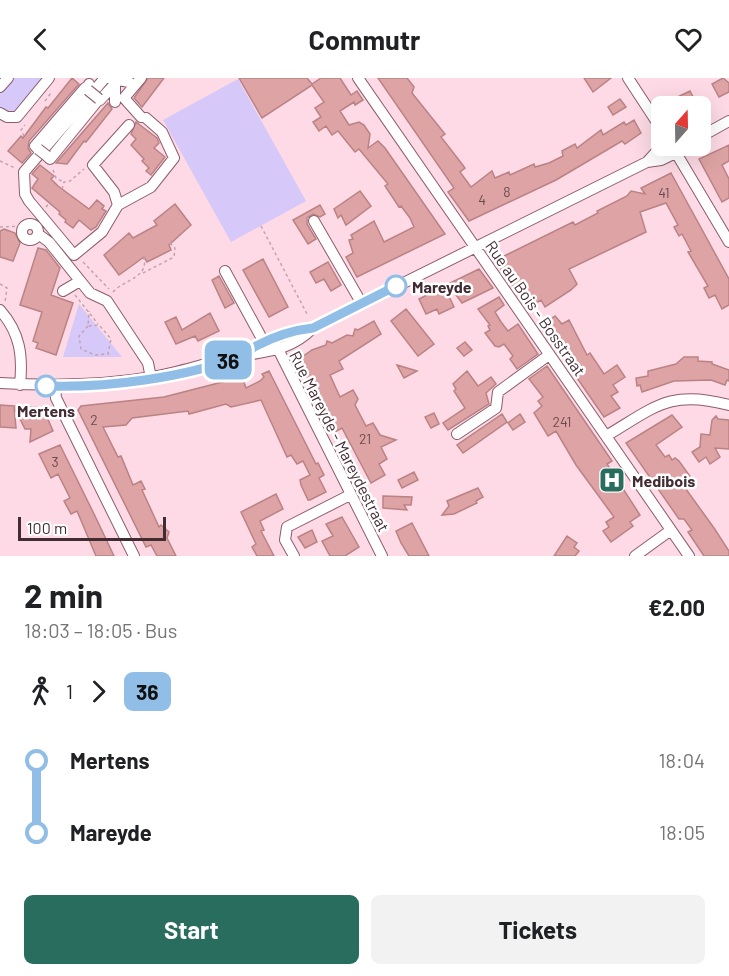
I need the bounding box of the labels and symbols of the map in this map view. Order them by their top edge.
north arrow [651,96,711,156]
house number: 8 [503,183,511,200]
house number: 41 [658,184,670,201]
house number: 4 [478,191,486,208]
street label: Rue au Bois - Bosstraat [482,237,590,379]
marker: Mareyde [385,275,407,297]
place label: Mareyde [412,277,472,296]
line badge: 36 [201,340,255,380]
street label: Rue Mareyde - Mareydestraat [286,348,394,534]
marker: Mertens [35,375,57,397]
place label: Mertens [17,401,75,420]
house number: 2 [90,411,98,428]
house number: 241 [553,413,571,430]
house number: 21 [359,430,371,447]
house number: 3 [51,453,59,470]
hospital icon: Medibois [597,465,627,495]
place label: Medibois [632,471,695,490]
scale bar [18,514,166,541]

